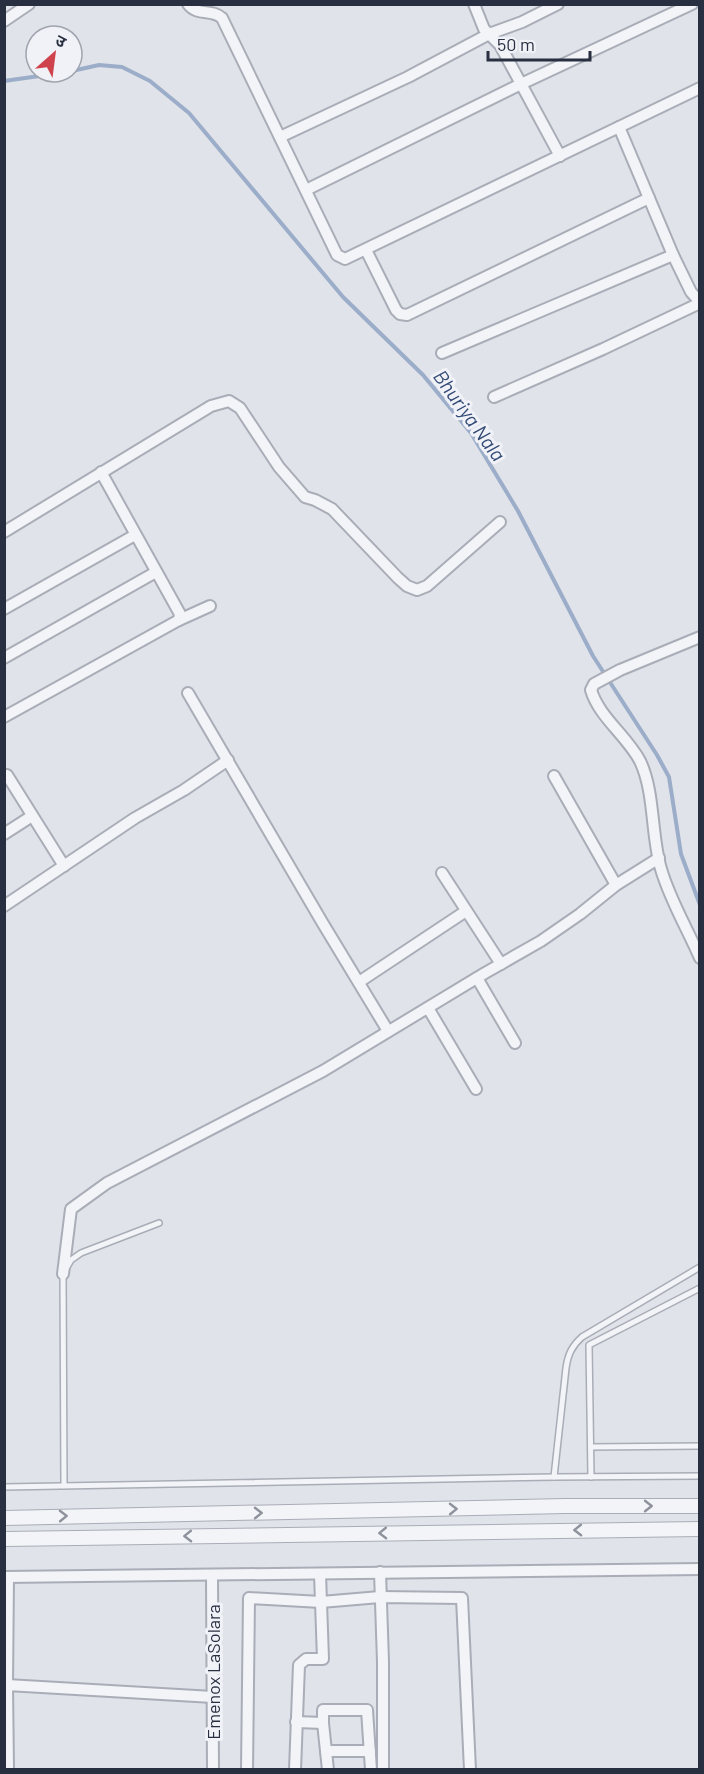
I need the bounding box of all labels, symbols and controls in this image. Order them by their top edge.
north arrow [24,24,84,84]
scale bar [488,24,590,62]
text: उ [53,30,70,51]
text: 50 m [497,33,535,55]
water label: Bhuriya Nala [429,365,511,465]
one-way arrow [643,1500,652,1512]
one-way arrow [448,1502,457,1515]
one-way arrow [253,1506,262,1519]
one-way arrow [58,1510,67,1523]
one-way arrow [574,1524,583,1537]
one-way arrow [379,1527,388,1539]
one-way arrow [184,1530,193,1542]
street label: Emenox LaSolara [202,1604,224,1740]

